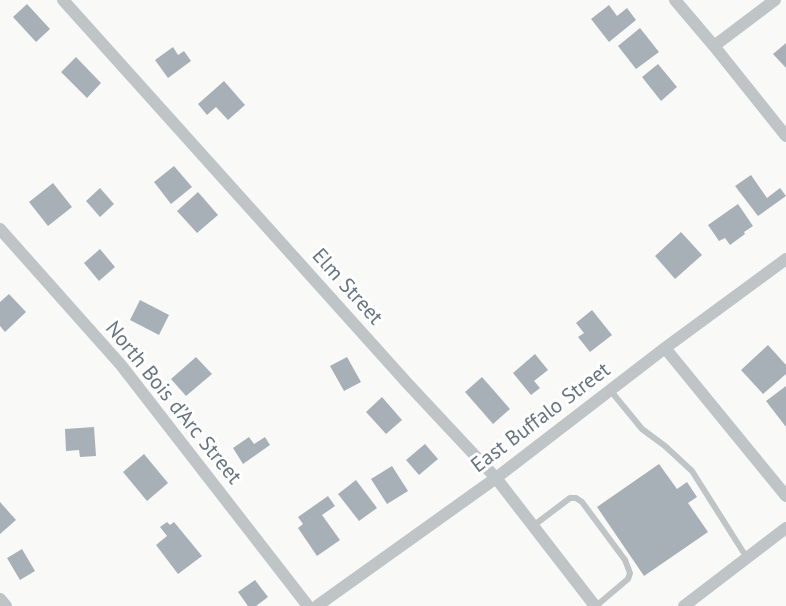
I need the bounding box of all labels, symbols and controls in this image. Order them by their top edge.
street label: Elm Street [306,244,388,330]
street label: North Bois d’Arc Street [100,317,246,489]
street label: East Buffalo Street [467,358,615,478]

